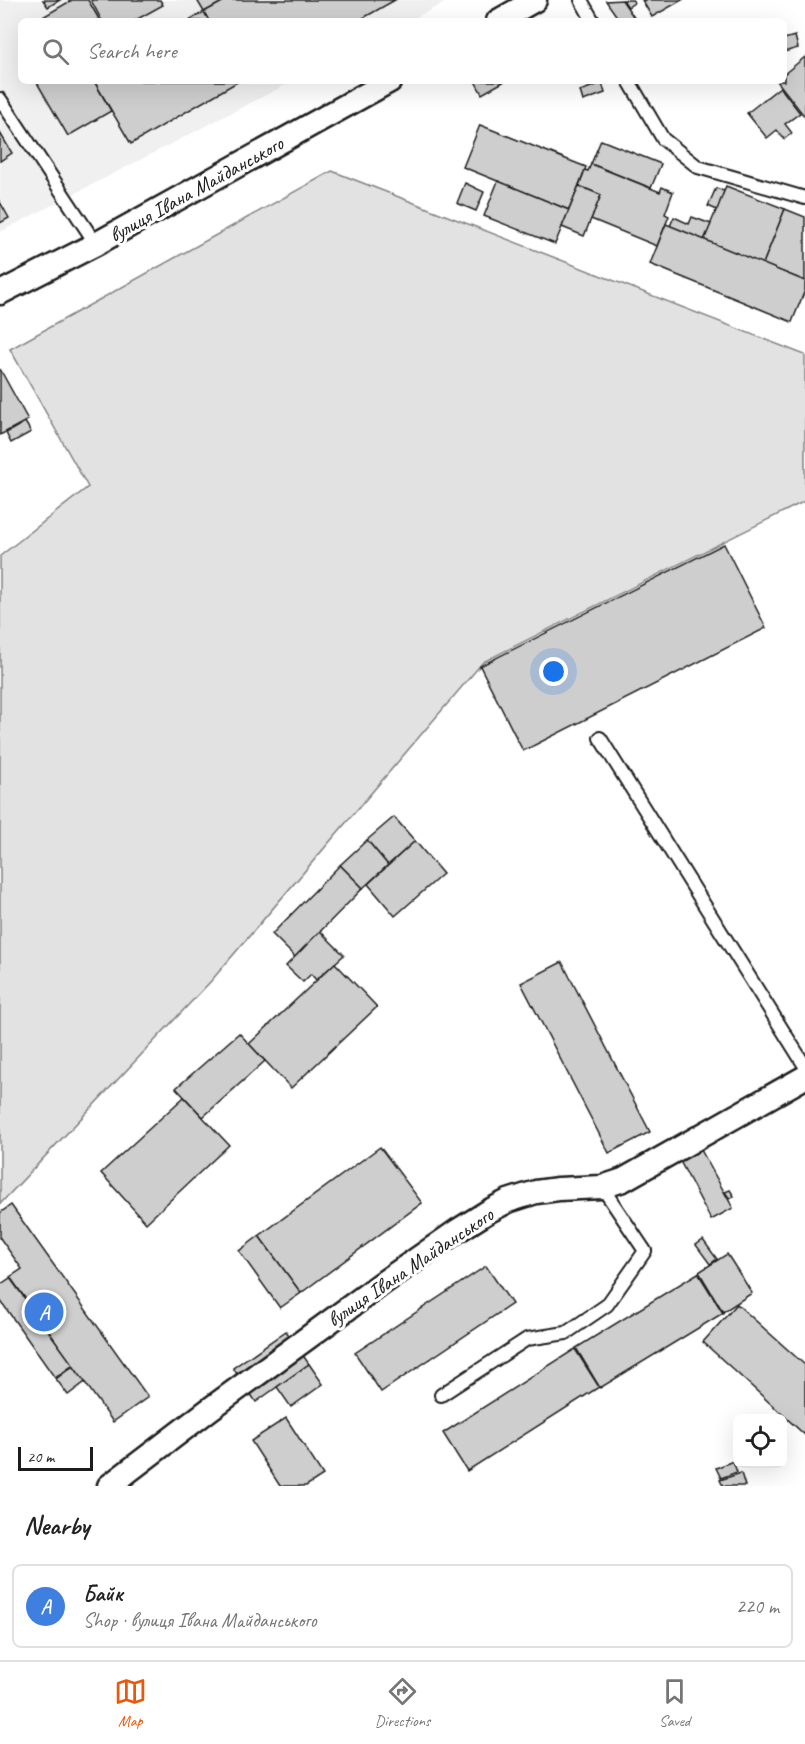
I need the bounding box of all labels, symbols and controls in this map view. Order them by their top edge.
search box [18,18,787,84]
icon: search [39,35,72,68]
text: Search here [87,37,177,65]
street label: вулиця Івана Майданського [104,130,289,248]
your location [539,657,568,686]
street label: вулиця Івана Майданського [322,1201,500,1332]
pin: A [24,1290,63,1334]
map controls [733,1414,787,1468]
button: locate [733,1414,787,1468]
scale bar [18,1444,93,1472]
text: 20 m [27,1447,54,1467]
text: Nearby [24,1509,89,1542]
text: Байк [83,1580,122,1608]
text: A [40,1594,51,1619]
text: 220 m [736,1594,779,1619]
text: Shop · вулиця Івана Майданського [83,1608,317,1633]
tab: Map [114,1675,147,1731]
tab: Directions [375,1675,430,1731]
tab: Saved [658,1675,691,1731]

